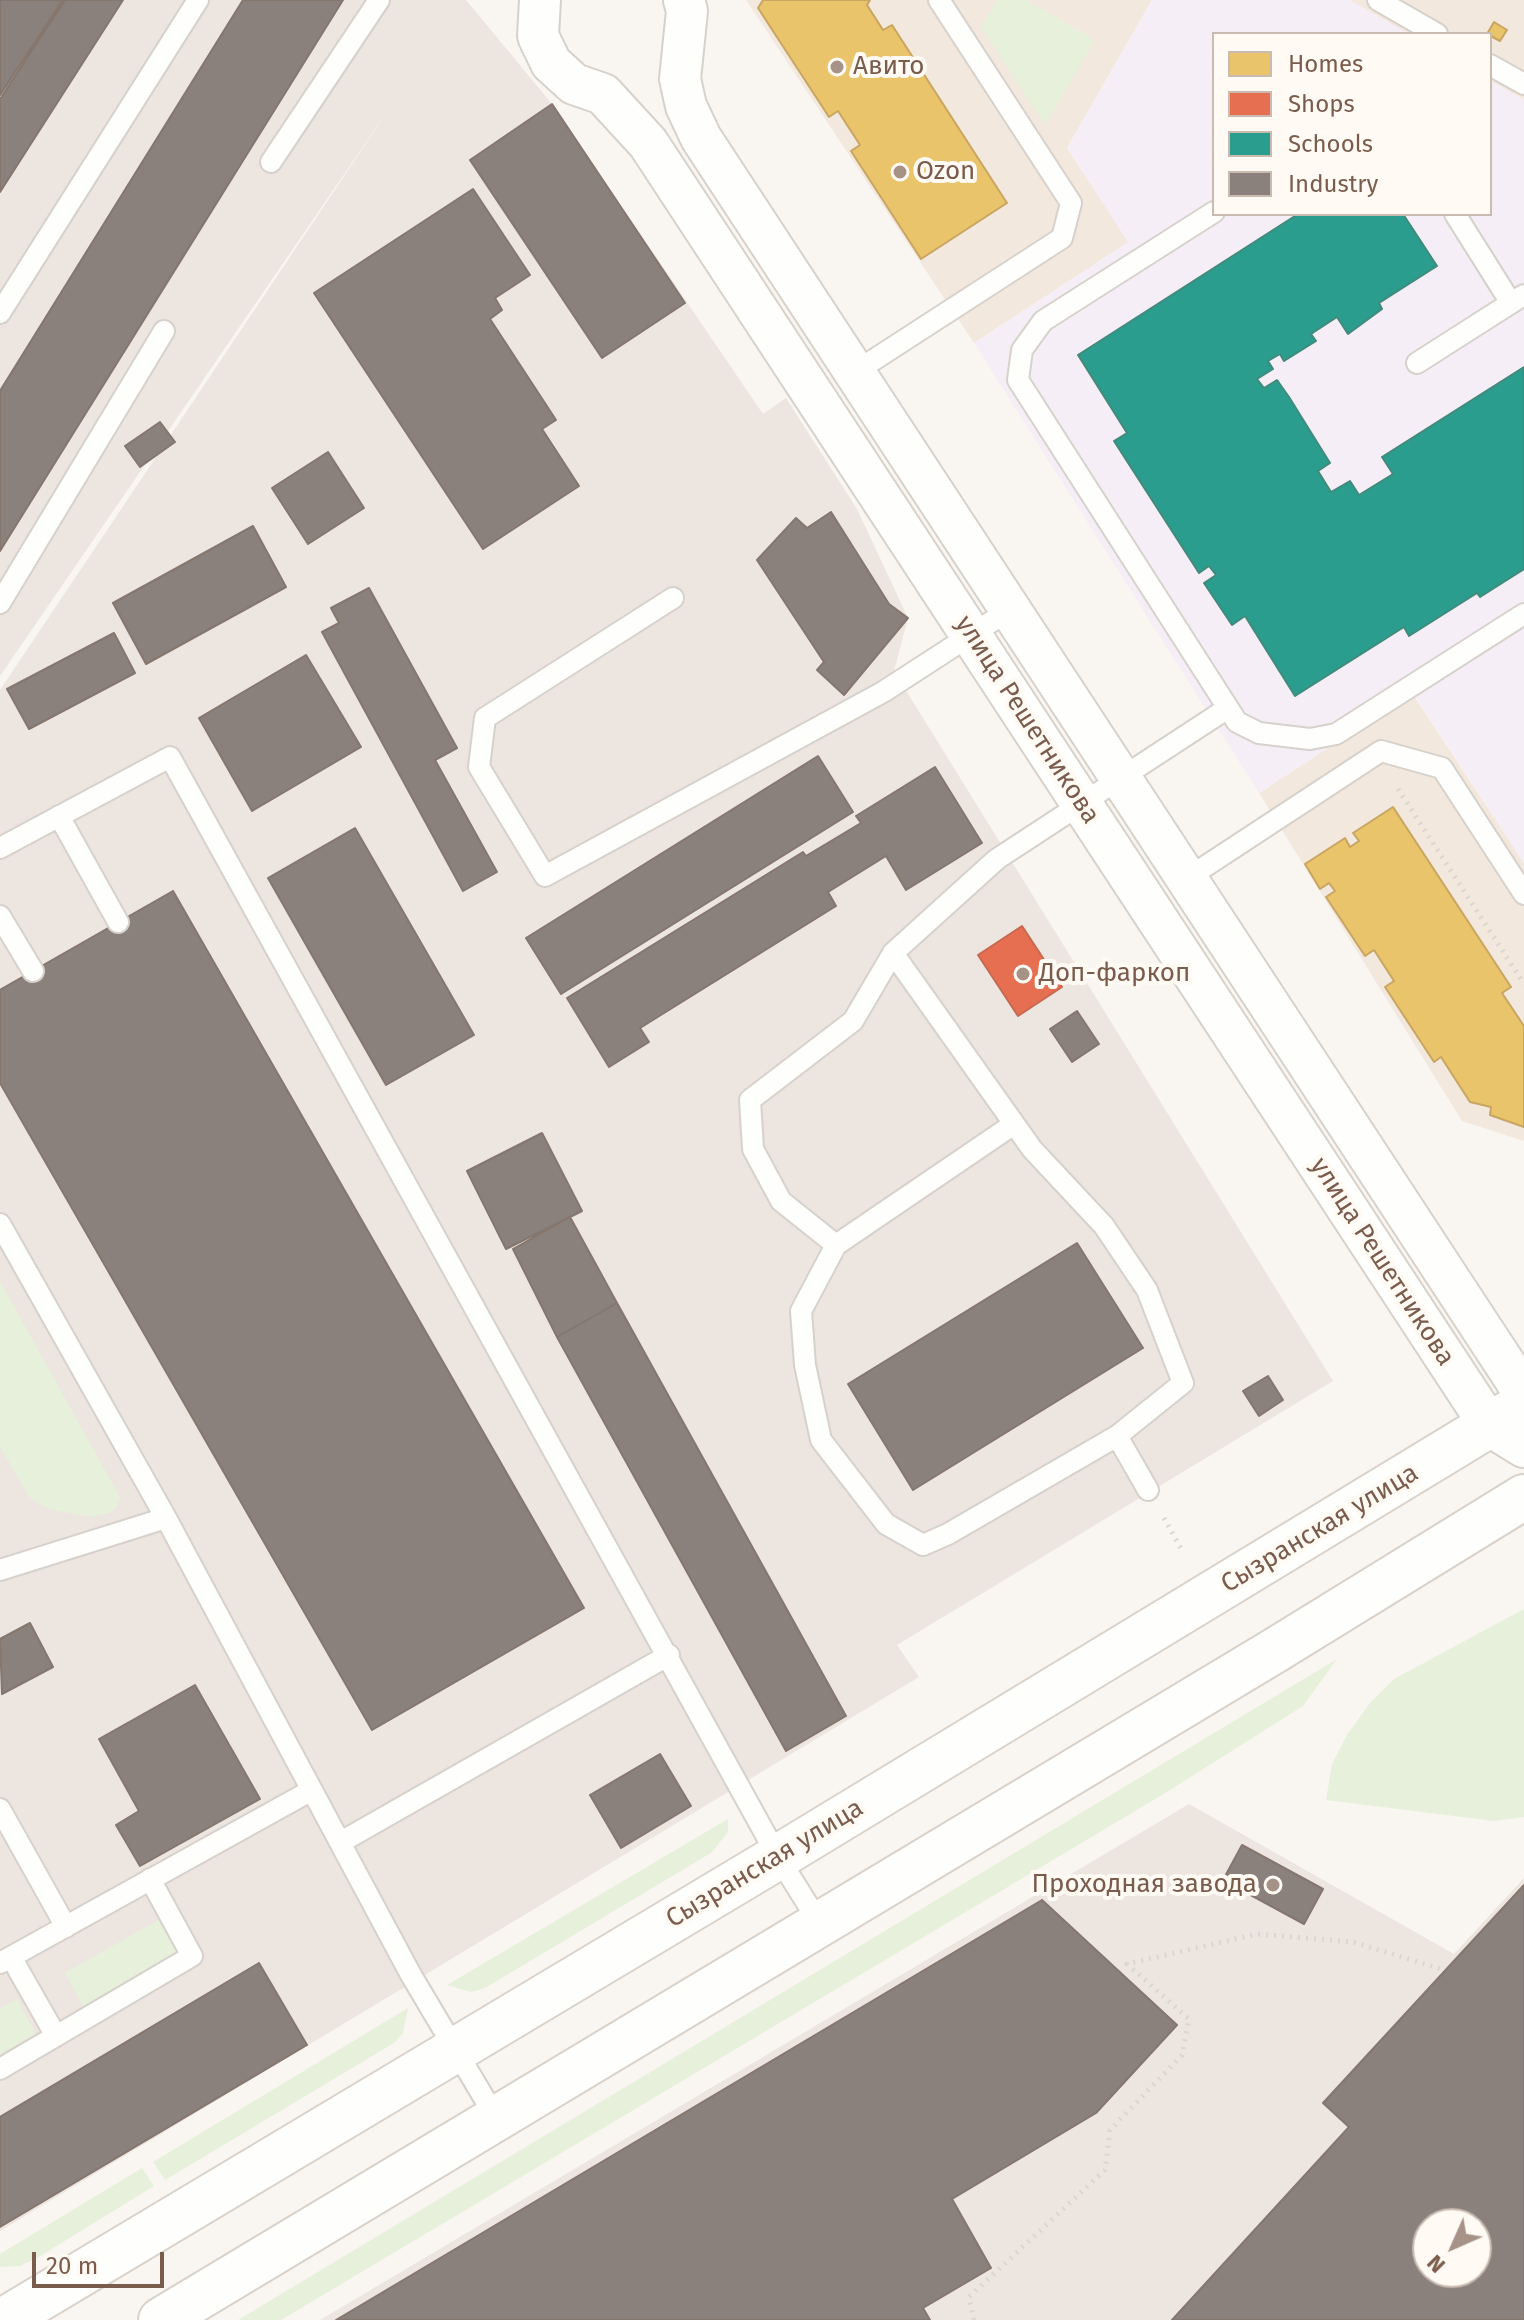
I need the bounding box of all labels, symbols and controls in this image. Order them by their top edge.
legend [1212,32,1492,216]
text: Homes [1288,50,1363,78]
place label: Авито [853,51,924,83]
marker: Авито [828,58,846,76]
text: Shops [1288,90,1355,118]
text: Schools [1288,130,1373,158]
place label: Ozon [916,156,975,188]
marker: Ozon [891,163,909,181]
text: Industry [1288,170,1378,198]
street label: улица Решетникова [948,610,1106,830]
place label: Доп-фаркоп [1039,958,1190,990]
marker: Доп-фаркоп [1014,965,1032,983]
street label: улица Решетникова [1303,1152,1461,1372]
street label: Сызранская улица [1216,1458,1424,1600]
street label: Сызранская улица [661,1793,869,1935]
place label: Проходная завода [1031,1869,1257,1901]
marker: Проходная завода [1264,1876,1282,1894]
north arrow [1412,2208,1492,2288]
scale bar [36,2236,168,2286]
text: N [1421,2249,1451,2279]
text: 20 m [46,2252,98,2280]

